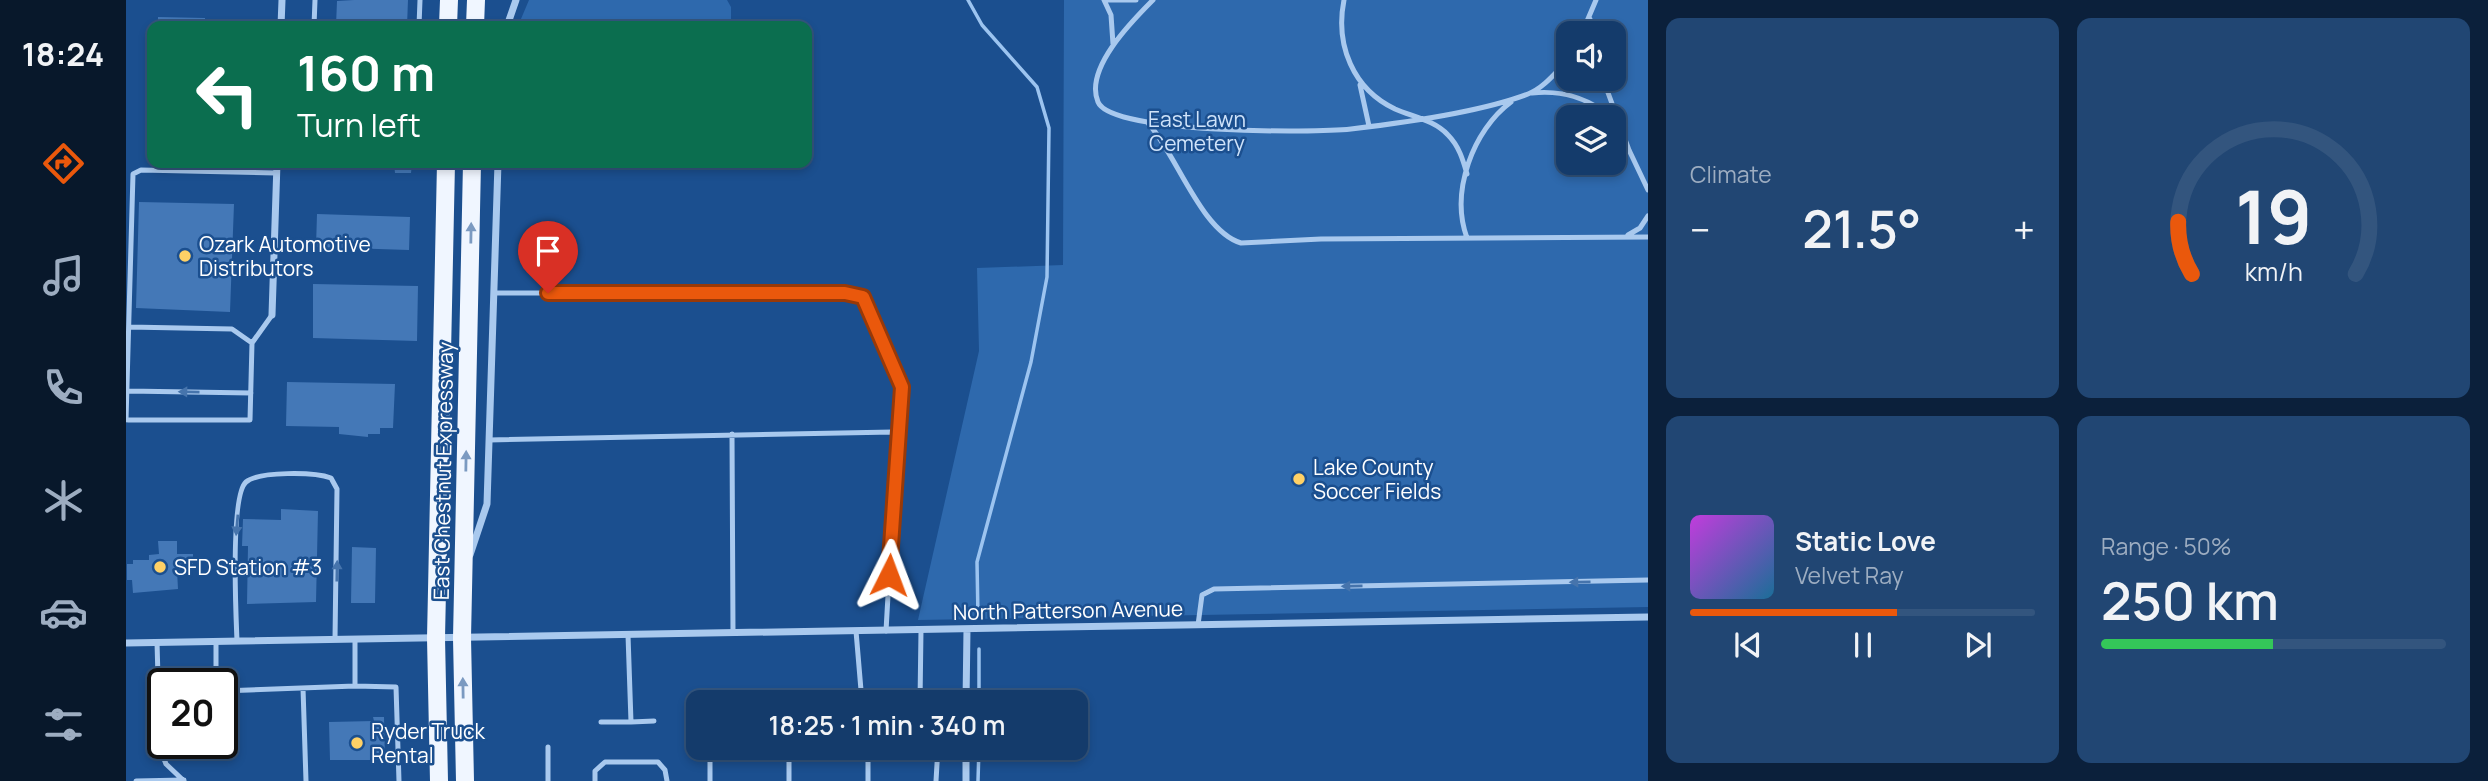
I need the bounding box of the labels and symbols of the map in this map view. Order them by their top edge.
park label: East Lawn Cemetery [1148,105,1246,157]
pin [518,221,578,293]
one-way arrow [465,222,477,244]
place label: Ozark Automotive Distributors [199,230,371,282]
marker: Ozark Automotive Distributors [177,248,193,264]
street label: East Chestnut Expressway [427,342,459,600]
one-way arrow [178,386,200,398]
one-way arrow [460,450,472,472]
place label: Lake County Soccer Fields [1313,453,1441,505]
marker: Lake County Soccer Fields [1291,471,1307,487]
one-way arrow [231,515,242,537]
position arrow [852,538,926,612]
place label: SFD Station #3 [174,553,322,581]
marker: SFD Station #3 [152,559,168,575]
one-way arrow [331,560,342,582]
one-way arrow [1569,576,1591,587]
one-way arrow [1341,580,1363,592]
street label: North Patterson Avenue [953,594,1183,626]
speed limit sign: 20 [147,668,238,759]
one-way arrow [457,677,469,699]
place label: Ryder Truck Rental [371,717,486,769]
marker: Ryder Truck Rental [349,735,365,751]

